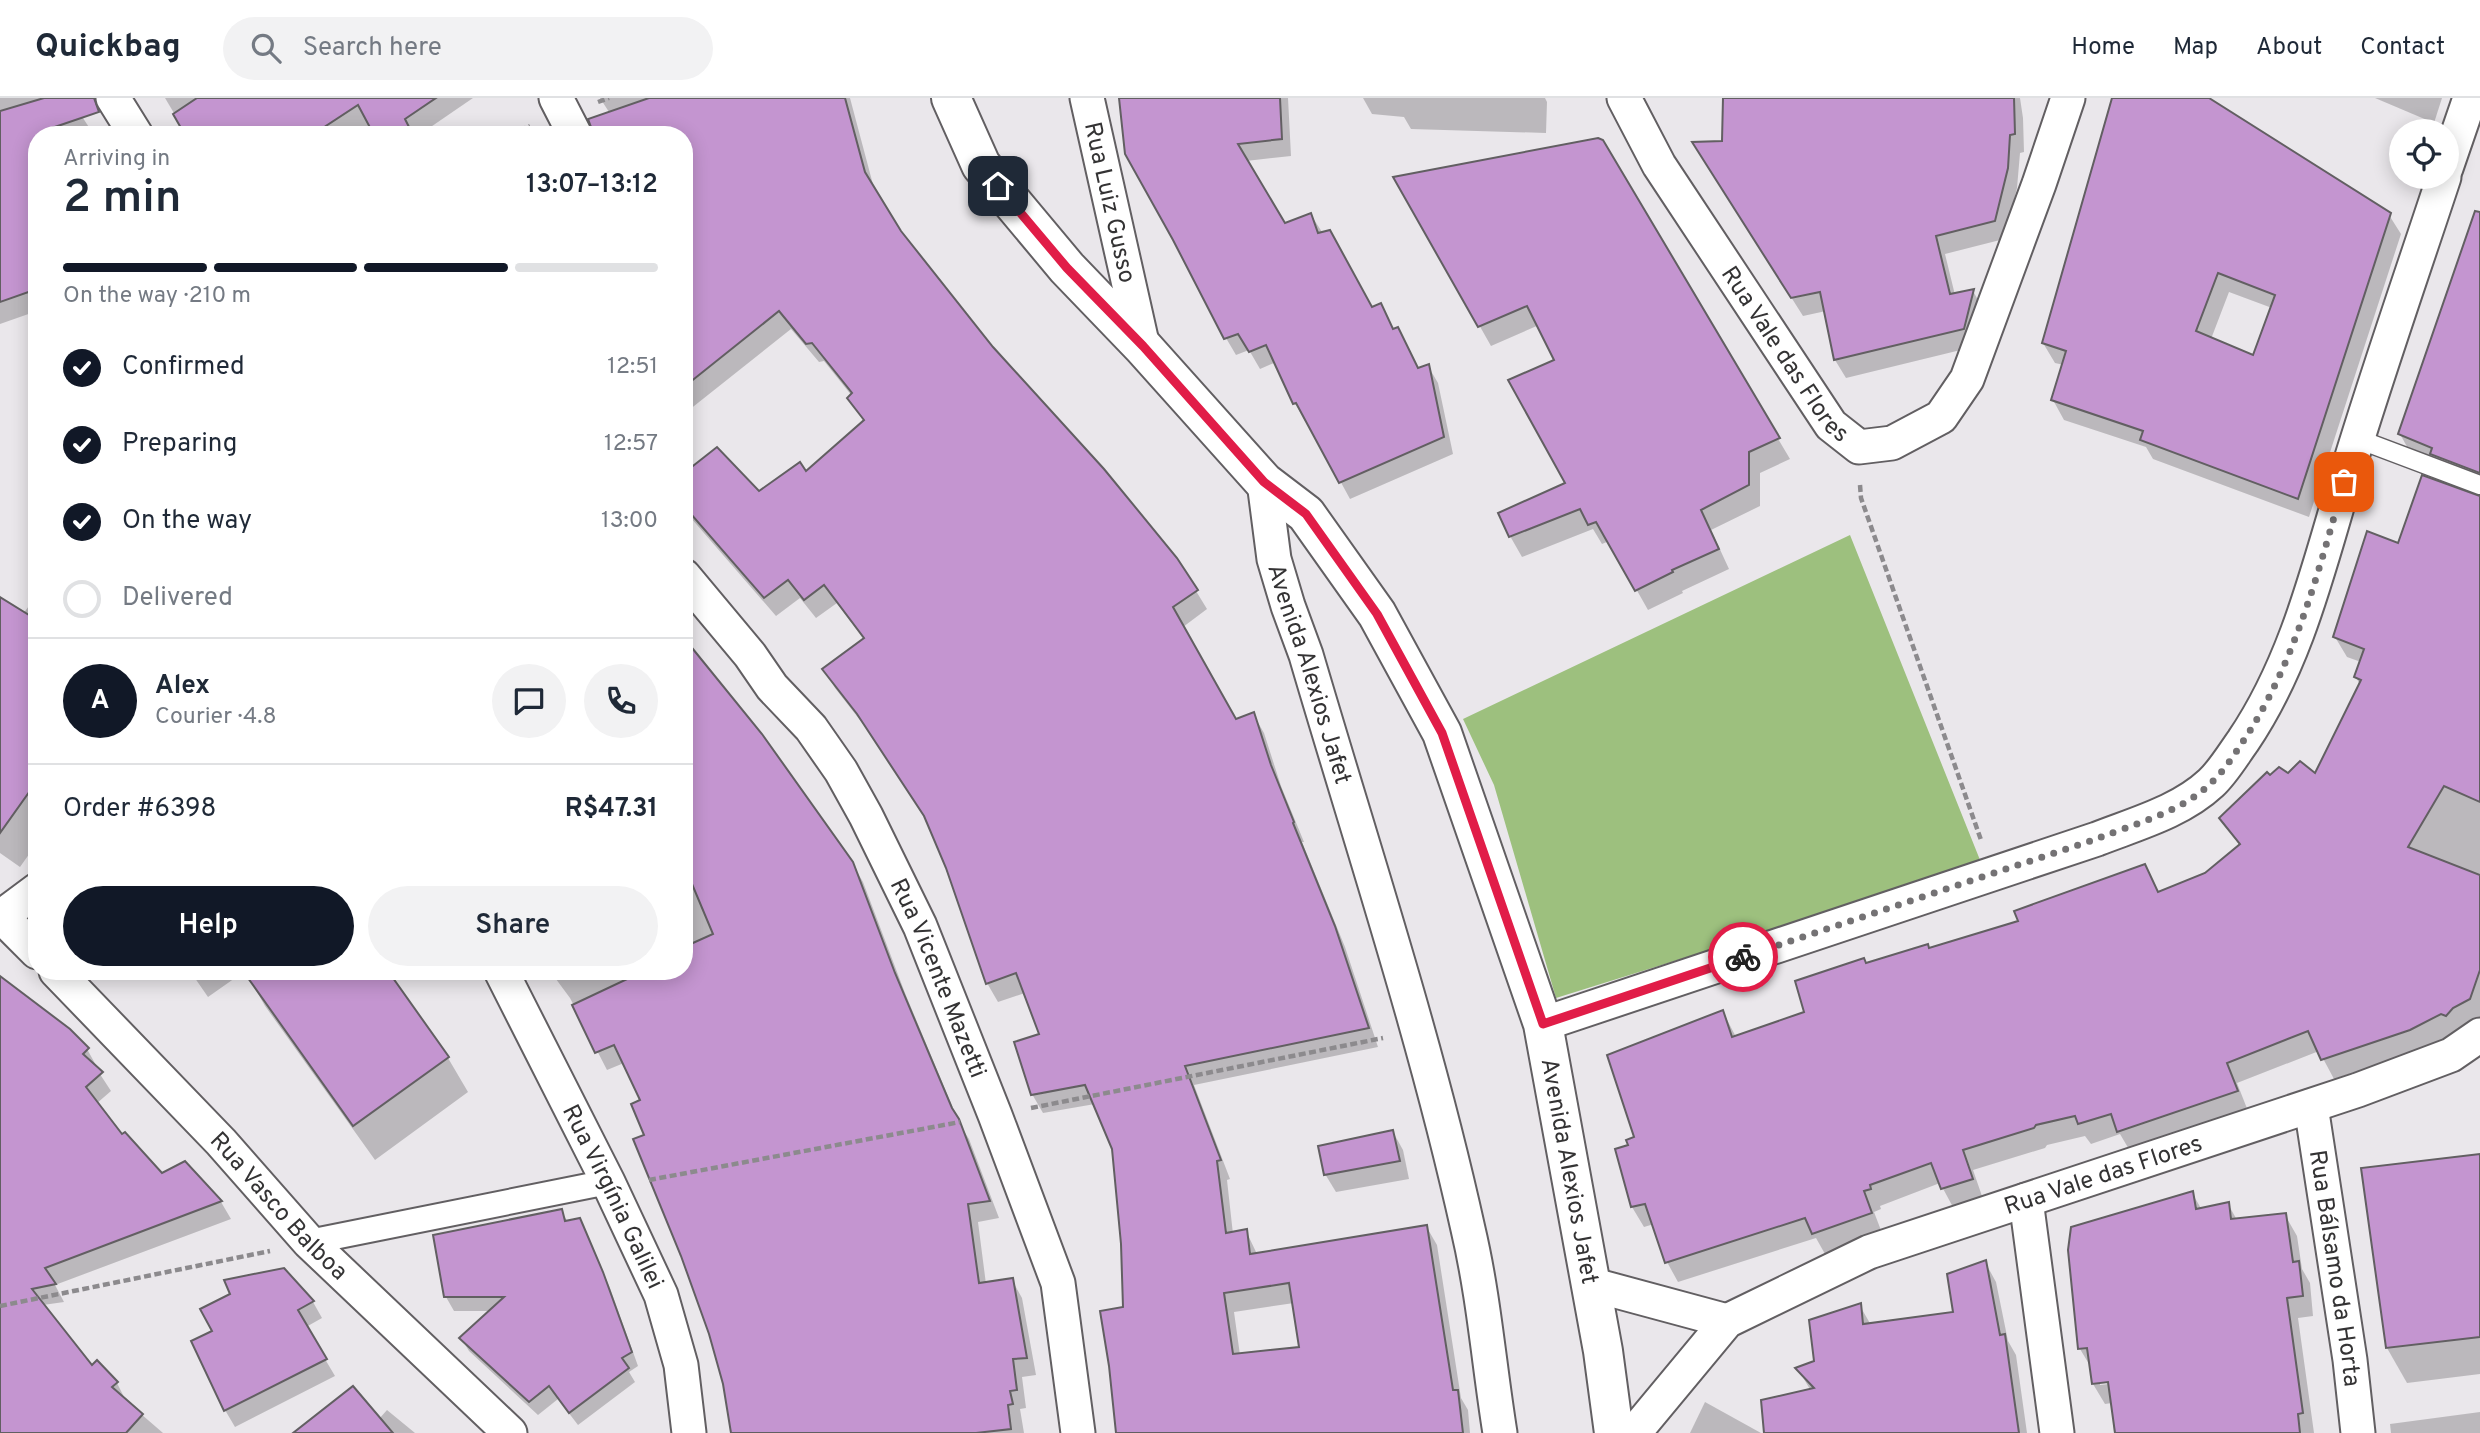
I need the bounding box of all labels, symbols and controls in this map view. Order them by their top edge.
search box [223,17,713,80]
text: Quickbag [35,27,181,69]
icon: search [247,29,285,67]
text: Search here [303,32,442,65]
text: Home [2071,33,2135,63]
text: Map [2173,33,2218,63]
text: About [2256,33,2322,63]
text: Contact [2360,33,2445,63]
street label: Rua Luiz Gusso [1076,119,1141,286]
map controls [2389,119,2459,189]
button: locate [2389,119,2459,189]
text: Arriving in [63,145,170,174]
pin [968,156,1028,216]
icon: home [979,167,1017,205]
text: 13:07–13:12 [526,169,658,202]
text: 2 min [63,170,182,229]
street label: Rua Vale das Flores [1713,261,1854,450]
text: On the way · 210 m [63,282,251,311]
icon: check [63,349,101,387]
text: Confirmed [122,351,245,384]
text: 12:51 [607,353,658,382]
icon: check [63,426,101,464]
text: Preparing [122,428,237,461]
text: 12:57 [604,430,658,459]
pin [2314,452,2374,512]
icon: bag [2325,463,2363,501]
icon: check [63,503,101,541]
text: On the way [122,505,252,538]
text: 13:00 [601,507,658,536]
street label: Avenida Alexios Jafet [1259,561,1357,788]
text: Delivered [122,582,233,615]
button: chat [492,664,566,738]
button: phone [584,664,658,738]
text: Alex [155,670,210,703]
text: A [91,685,109,718]
text: Courier · 4.8 [155,703,276,732]
text: Order #6398 [63,793,216,826]
text: R$47.31 [565,793,658,826]
street label: Rua Vicente Mazetti [882,874,992,1083]
button: Help [63,886,354,966]
button: Share [368,886,658,966]
courier [1708,922,1778,992]
icon: bike [1724,938,1762,976]
street label: Avenida Alexios Jafet [1533,1056,1603,1287]
street label: Rua Virgínia Galilei [554,1100,669,1294]
street label: Rua Vasco Balboa [203,1127,353,1288]
street label: Rua Vale das Flores [2001,1130,2207,1223]
street label: Rua Bálsamo da Horta [2301,1148,2366,1388]

